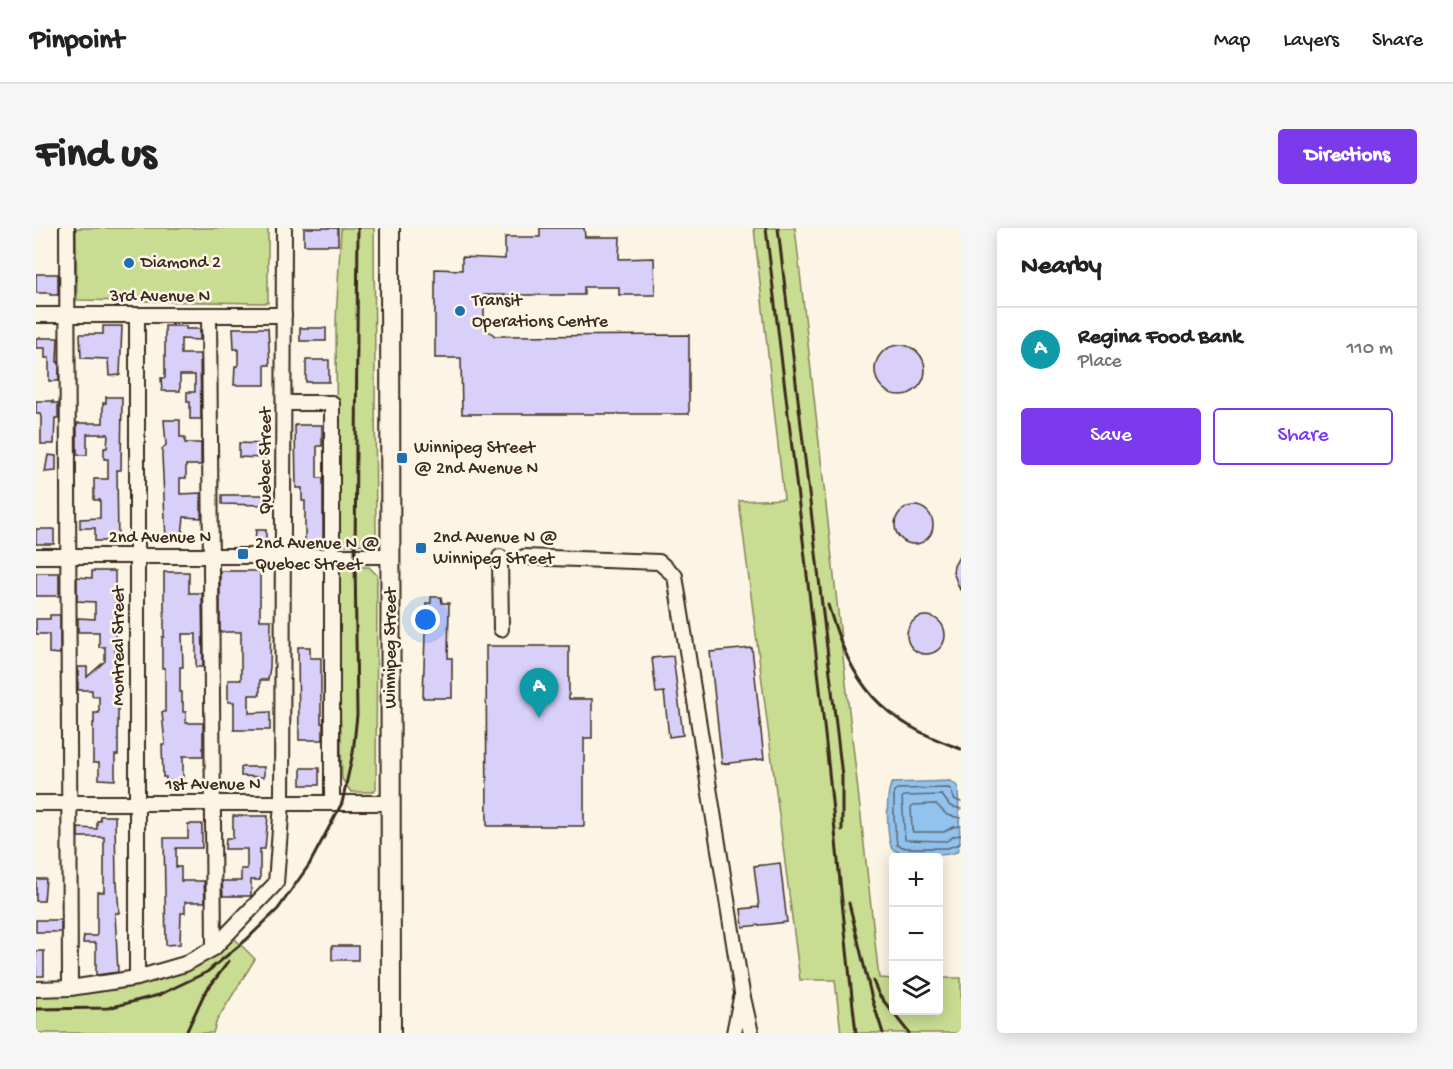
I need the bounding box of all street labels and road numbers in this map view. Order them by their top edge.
street label: 3rd Avenue N [109,287,210,308]
street label: Quebec Street [256,406,277,515]
street label: 2nd Avenue N [109,528,211,549]
street label: Montreal Street [109,585,130,706]
street label: Winnipeg Street [381,586,402,708]
street label: 1st Avenue N [164,775,261,796]

